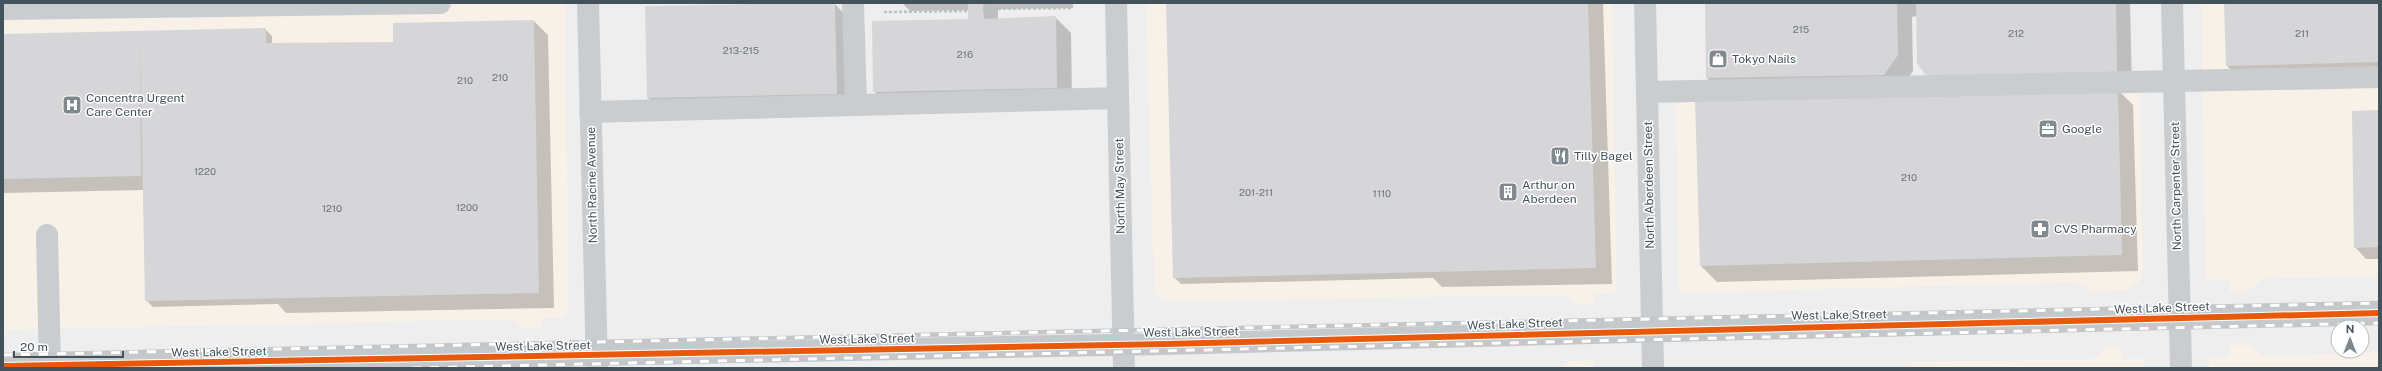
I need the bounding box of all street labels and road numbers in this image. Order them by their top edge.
street label: North Aberdeen Street [1641,121,1657,249]
street label: North Carpenter Street [2168,121,2184,251]
street label: North Racine Avenue [584,126,600,243]
street label: North May Street [1112,137,1128,234]
street label: West Lake Street [2114,299,2210,317]
street label: West Lake Street [1791,307,1887,323]
street label: West Lake Street [1467,315,1563,333]
street label: West Lake Street [1143,324,1239,340]
street label: West Lake Street [819,331,915,347]
street label: West Lake Street [495,338,591,354]
street label: West Lake Street [171,344,267,360]

